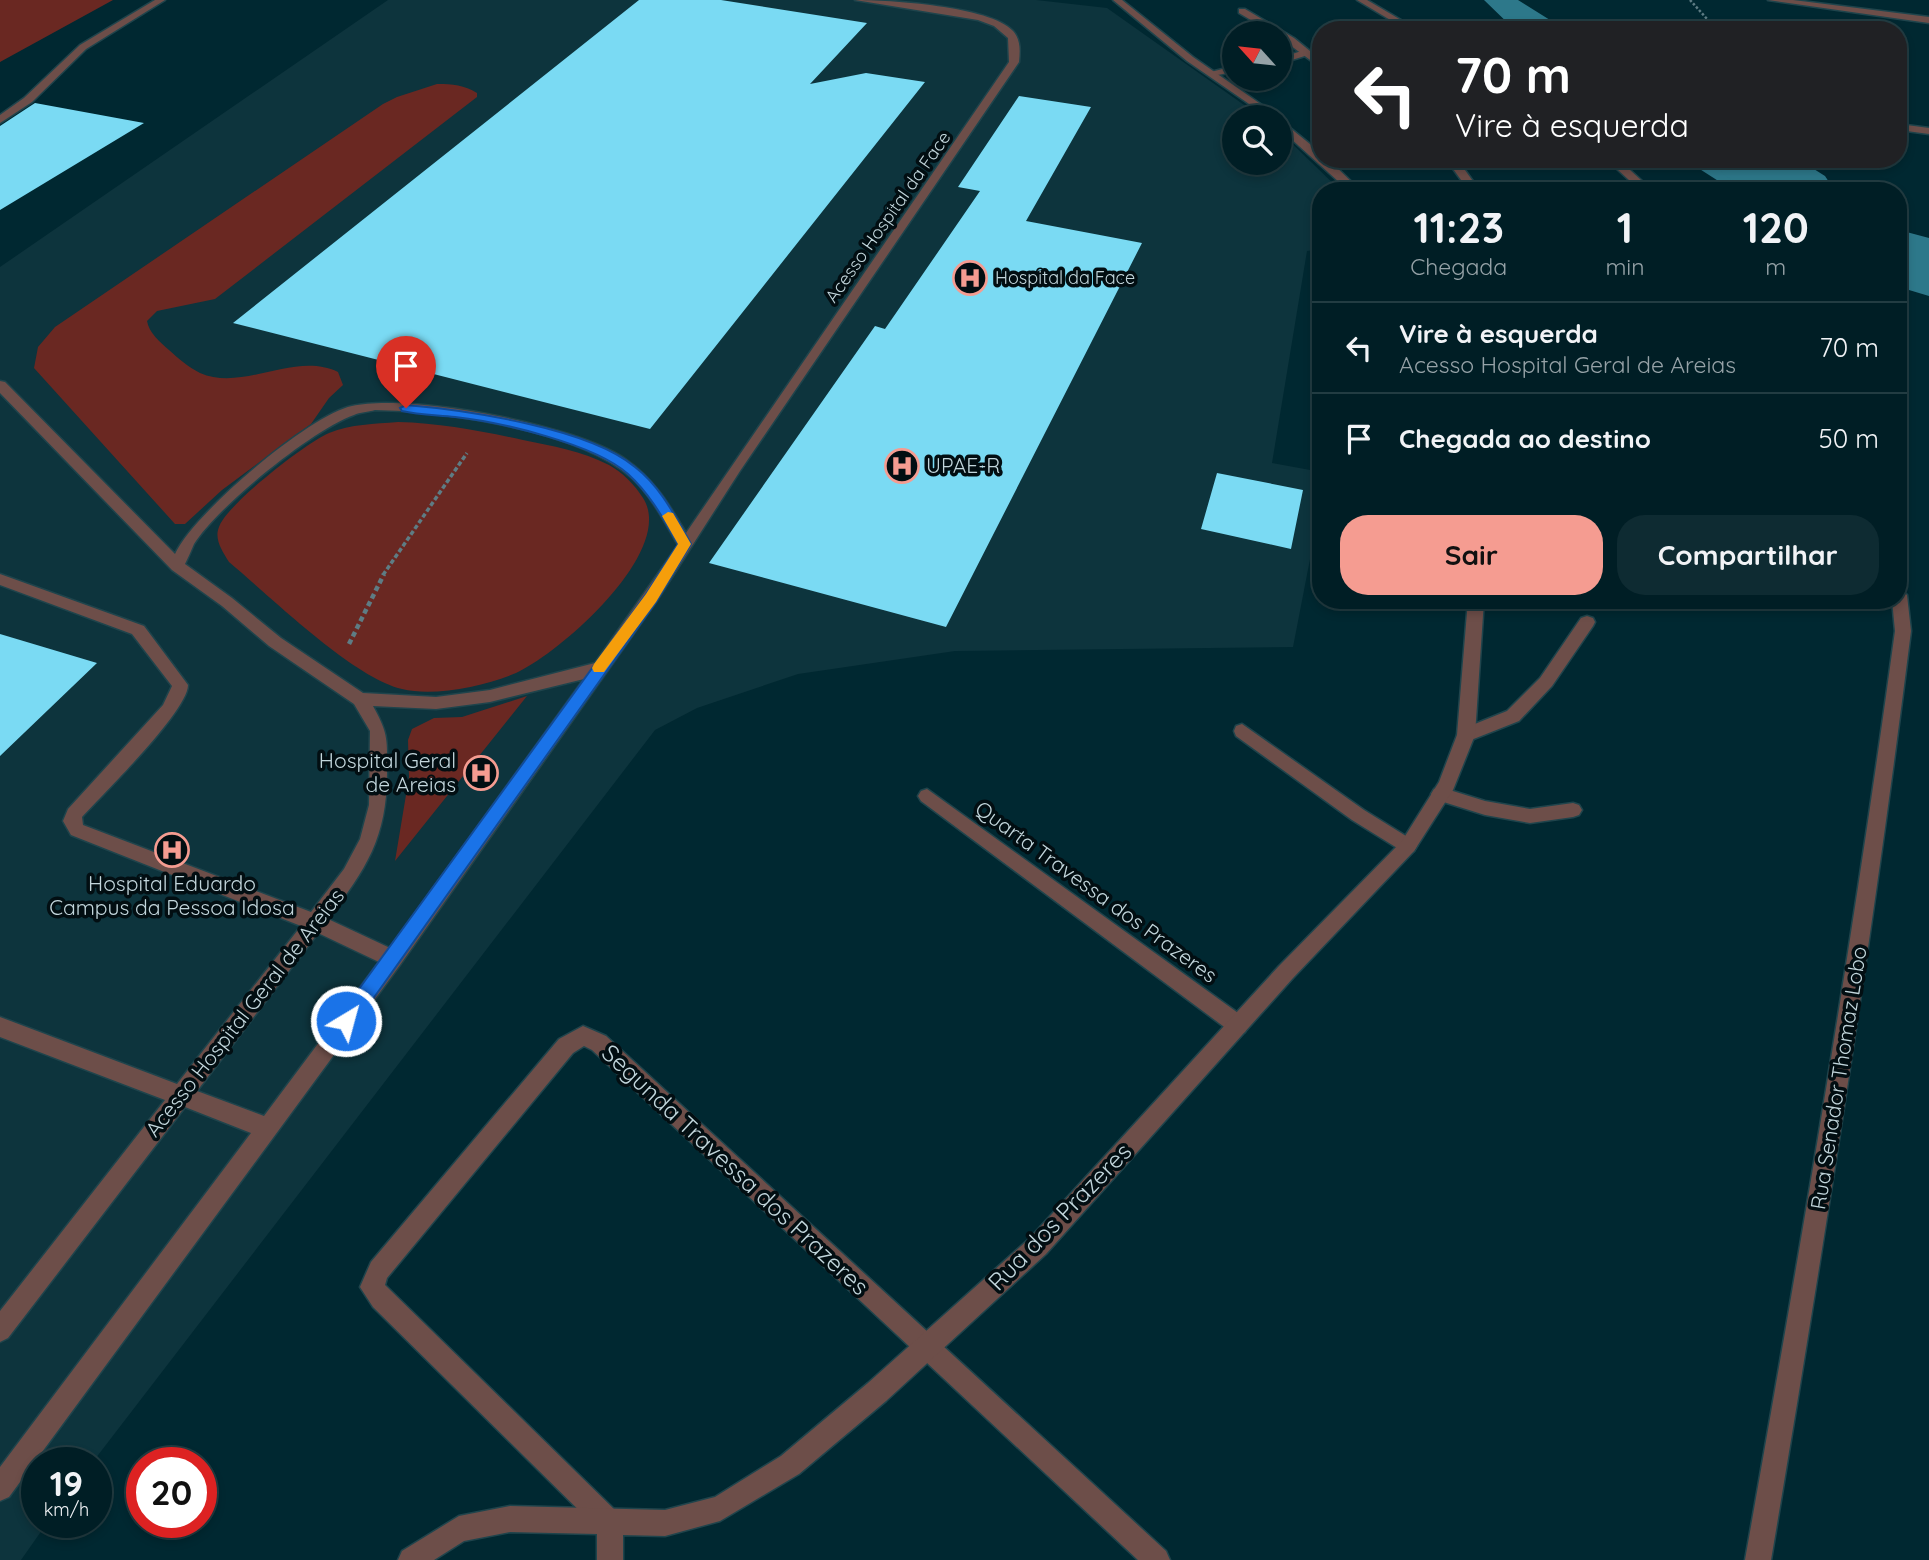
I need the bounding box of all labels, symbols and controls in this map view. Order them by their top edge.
north arrow [1222,21,1292,91]
map controls [1222,21,1292,175]
text: 70 m [1455,44,1571,105]
icon: left [1340,49,1431,140]
button: search [1222,105,1292,175]
text: Vire à esquerda [1455,105,1689,145]
street label: Acesso Hospital da Face [820,127,955,307]
text: 11:23 [1413,201,1504,254]
text: 1 [1617,201,1633,254]
text: 120 [1743,201,1809,254]
text: Chegada [1410,252,1507,281]
text: min [1605,252,1645,281]
text: m [1765,252,1786,281]
hospital icon: Hospital da Face [951,259,989,297]
place label: Hospital da Face [995,266,1135,289]
text: Vire à esquerda [1399,317,1598,350]
icon: left [1340,329,1378,367]
text: 70 m [1819,331,1879,364]
pin [376,336,436,408]
icon: arrive [387,347,425,385]
text: Acesso Hospital Geral de Areias [1399,350,1736,379]
icon: arrive [1340,420,1378,458]
text: Chegada ao destino [1399,422,1651,455]
text: 50 m [1819,422,1879,455]
hospital icon: UPAE-R [883,447,921,485]
place label: UPAE-R [926,452,1000,478]
button: Sair [1340,515,1603,595]
button: Compartilhar [1617,515,1879,595]
place label: Hospital Geral de Areias [319,747,456,797]
hospital icon: Hospital Geral de Areias [462,754,500,792]
street label: Quarta Travessa dos Prazeres [971,795,1223,988]
hospital icon: Hospital Eduardo Campus da Pessoa Idosa [153,831,191,869]
place label: Hospital Eduardo Campus da Pessoa Idosa [49,870,295,920]
street label: Acesso Hospital Geral de Areias [139,883,349,1142]
street label: Rua Senador Thomaz Lobo [1804,944,1872,1211]
position arrow [309,984,383,1058]
street label: Segunda Travessa dos Prazeres [596,1038,875,1301]
street label: Rua dos Prazeres [981,1136,1137,1296]
speed limit sign: 20 [126,1447,217,1538]
text: 19 [50,1461,83,1505]
text: km/h [44,1498,89,1521]

